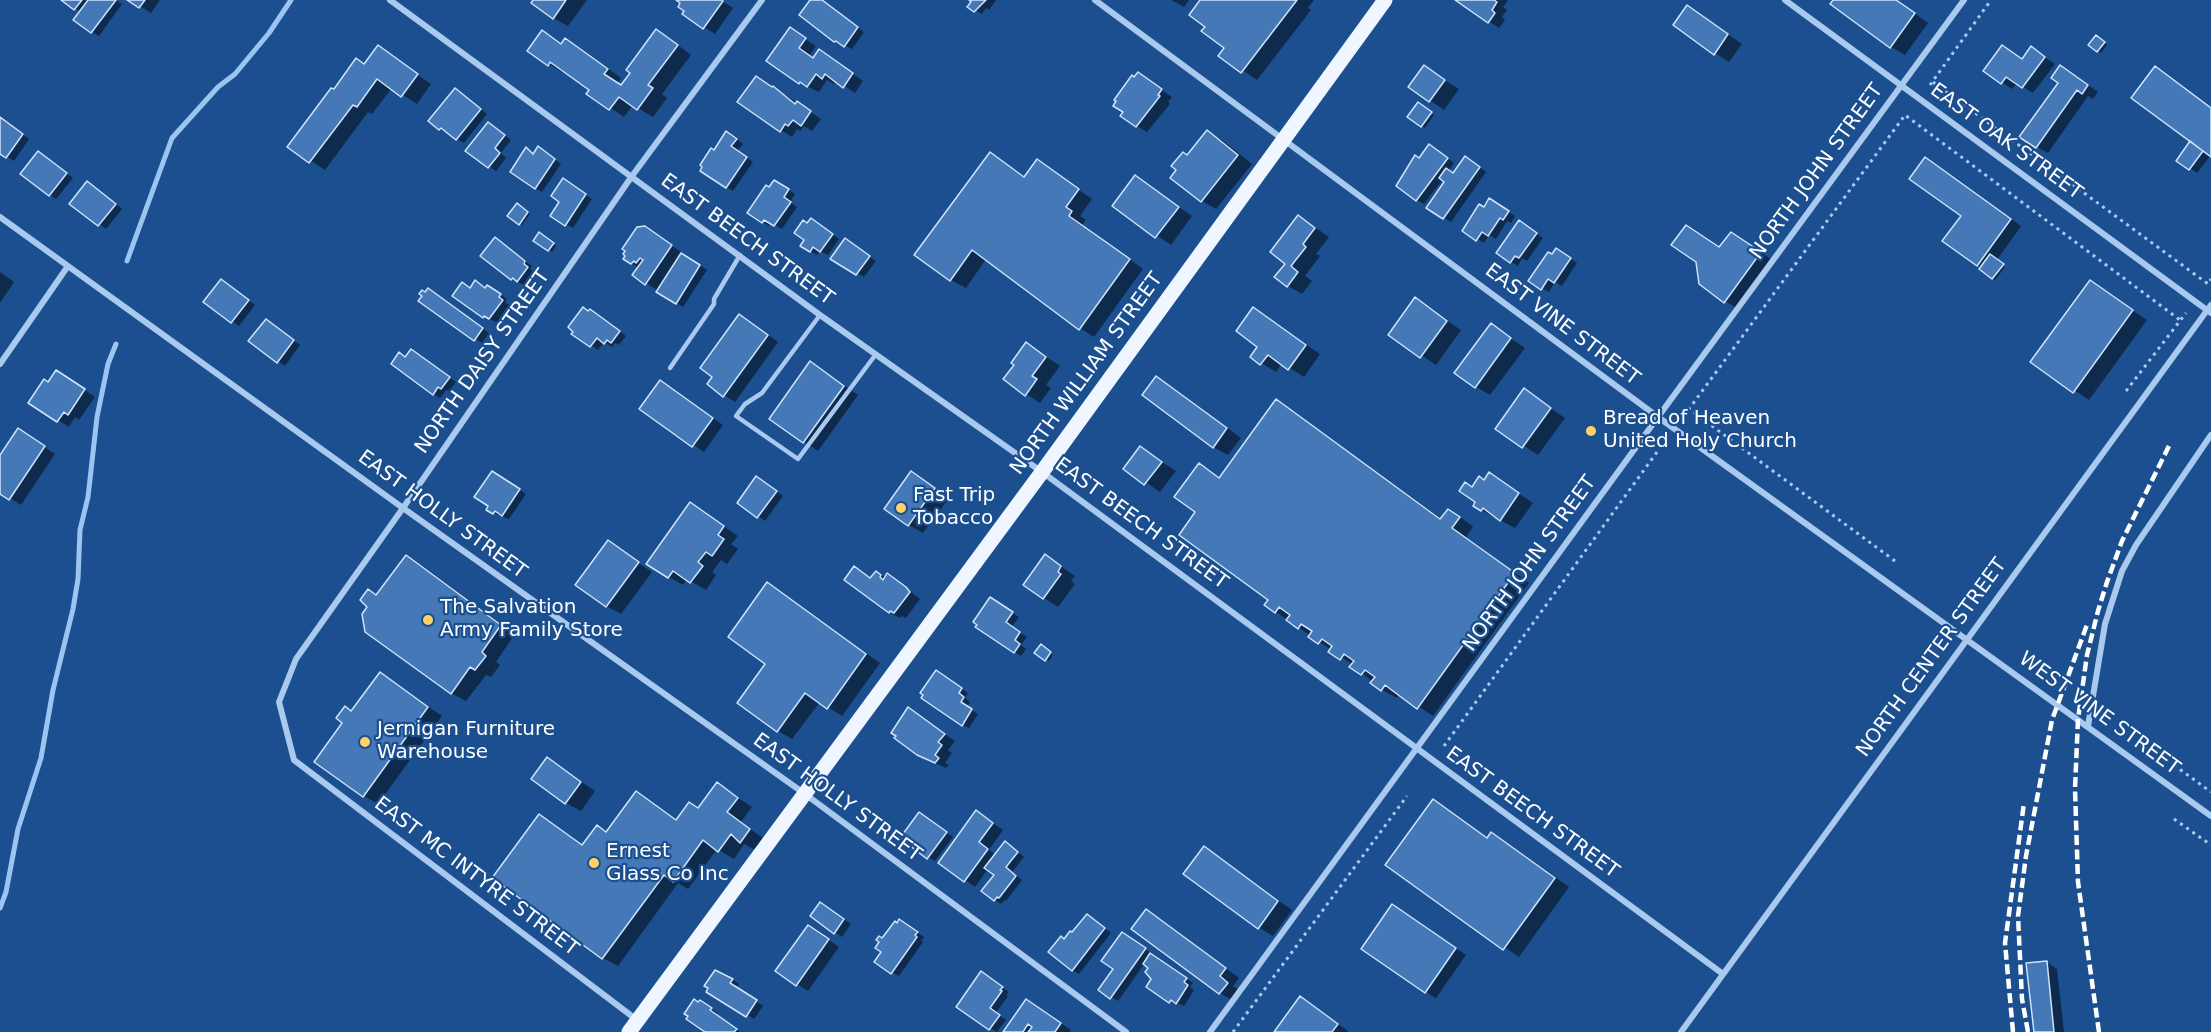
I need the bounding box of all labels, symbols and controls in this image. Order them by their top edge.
street label: EAST OAK STREET [1925,79,2087,205]
street label: NORTH JOHN STREET [1745,80,1889,264]
street label: EAST BEECH STREET [656,169,838,311]
street label: EAST VINE STREET [1480,259,1644,391]
street label: NORTH DAISY STREET [410,265,556,459]
street label: NORTH WILLIAM STREET [1006,268,1168,480]
place label: Bread of Heaven United Holy Church [1603,407,1797,454]
marker: Bread of Heaven United Holy Church [1584,424,1598,438]
street label: EAST HOLLY STREET [353,446,531,584]
street label: EAST BEECH STREET [1050,453,1232,595]
street label: NORTH JOHN STREET [1458,472,1602,656]
place label: Fast Trip Tobacco [913,484,995,531]
marker: Fast Trip Tobacco [894,501,908,515]
street label: NORTH CENTER STREET [1852,554,2012,762]
place label: The Salvation Army Family Store [440,596,623,643]
marker: The Salvation Army Family Store [421,613,435,627]
street label: WEST VINE STREET [2014,647,2184,781]
place label: Jernigan Furniture Warehouse [377,718,555,765]
street label: EAST HOLLY STREET [748,729,926,867]
marker: Jernigan Furniture Warehouse [358,735,372,749]
street label: EAST BEECH STREET [1441,742,1623,884]
street label: EAST MC INTYRE STREET [369,792,583,962]
place label: Ernest Glass Co Inc [606,840,729,887]
marker: Ernest Glass Co Inc [587,856,601,870]

